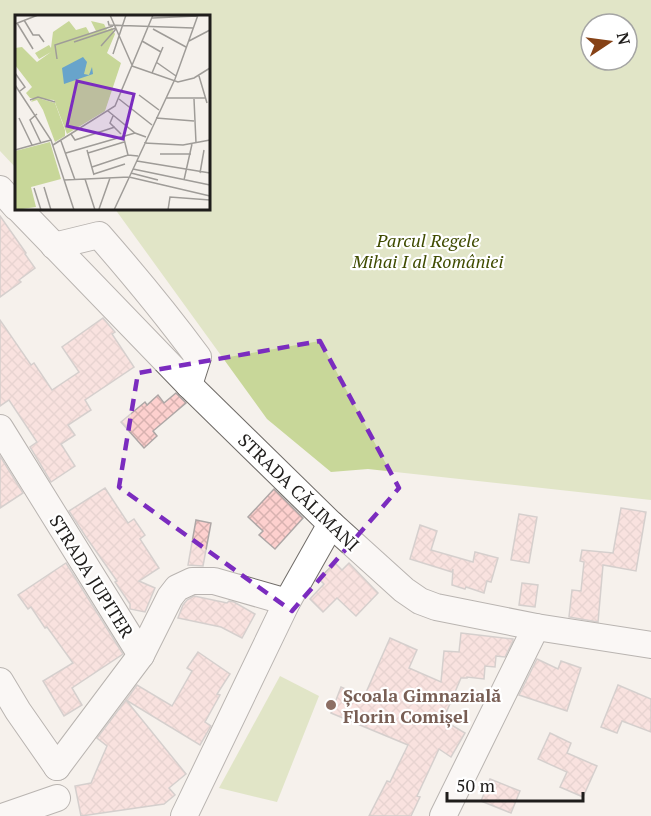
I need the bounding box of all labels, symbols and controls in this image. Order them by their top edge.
north arrow [579,12,639,72]
inset map [15,15,210,210]
text: N [612,30,636,47]
park label: Parcul Regele Mihai I al României [351,228,504,273]
street label: STRADA CĂLIMANI [233,428,365,556]
street label: STRADA JUPITER [44,510,140,643]
place label: Școala Gimnazială Florin Comișel [343,683,501,728]
marker: Școala Gimnazială Florin Comișel [324,698,338,712]
scale bar [447,765,584,803]
text: 50 m [456,773,496,797]

